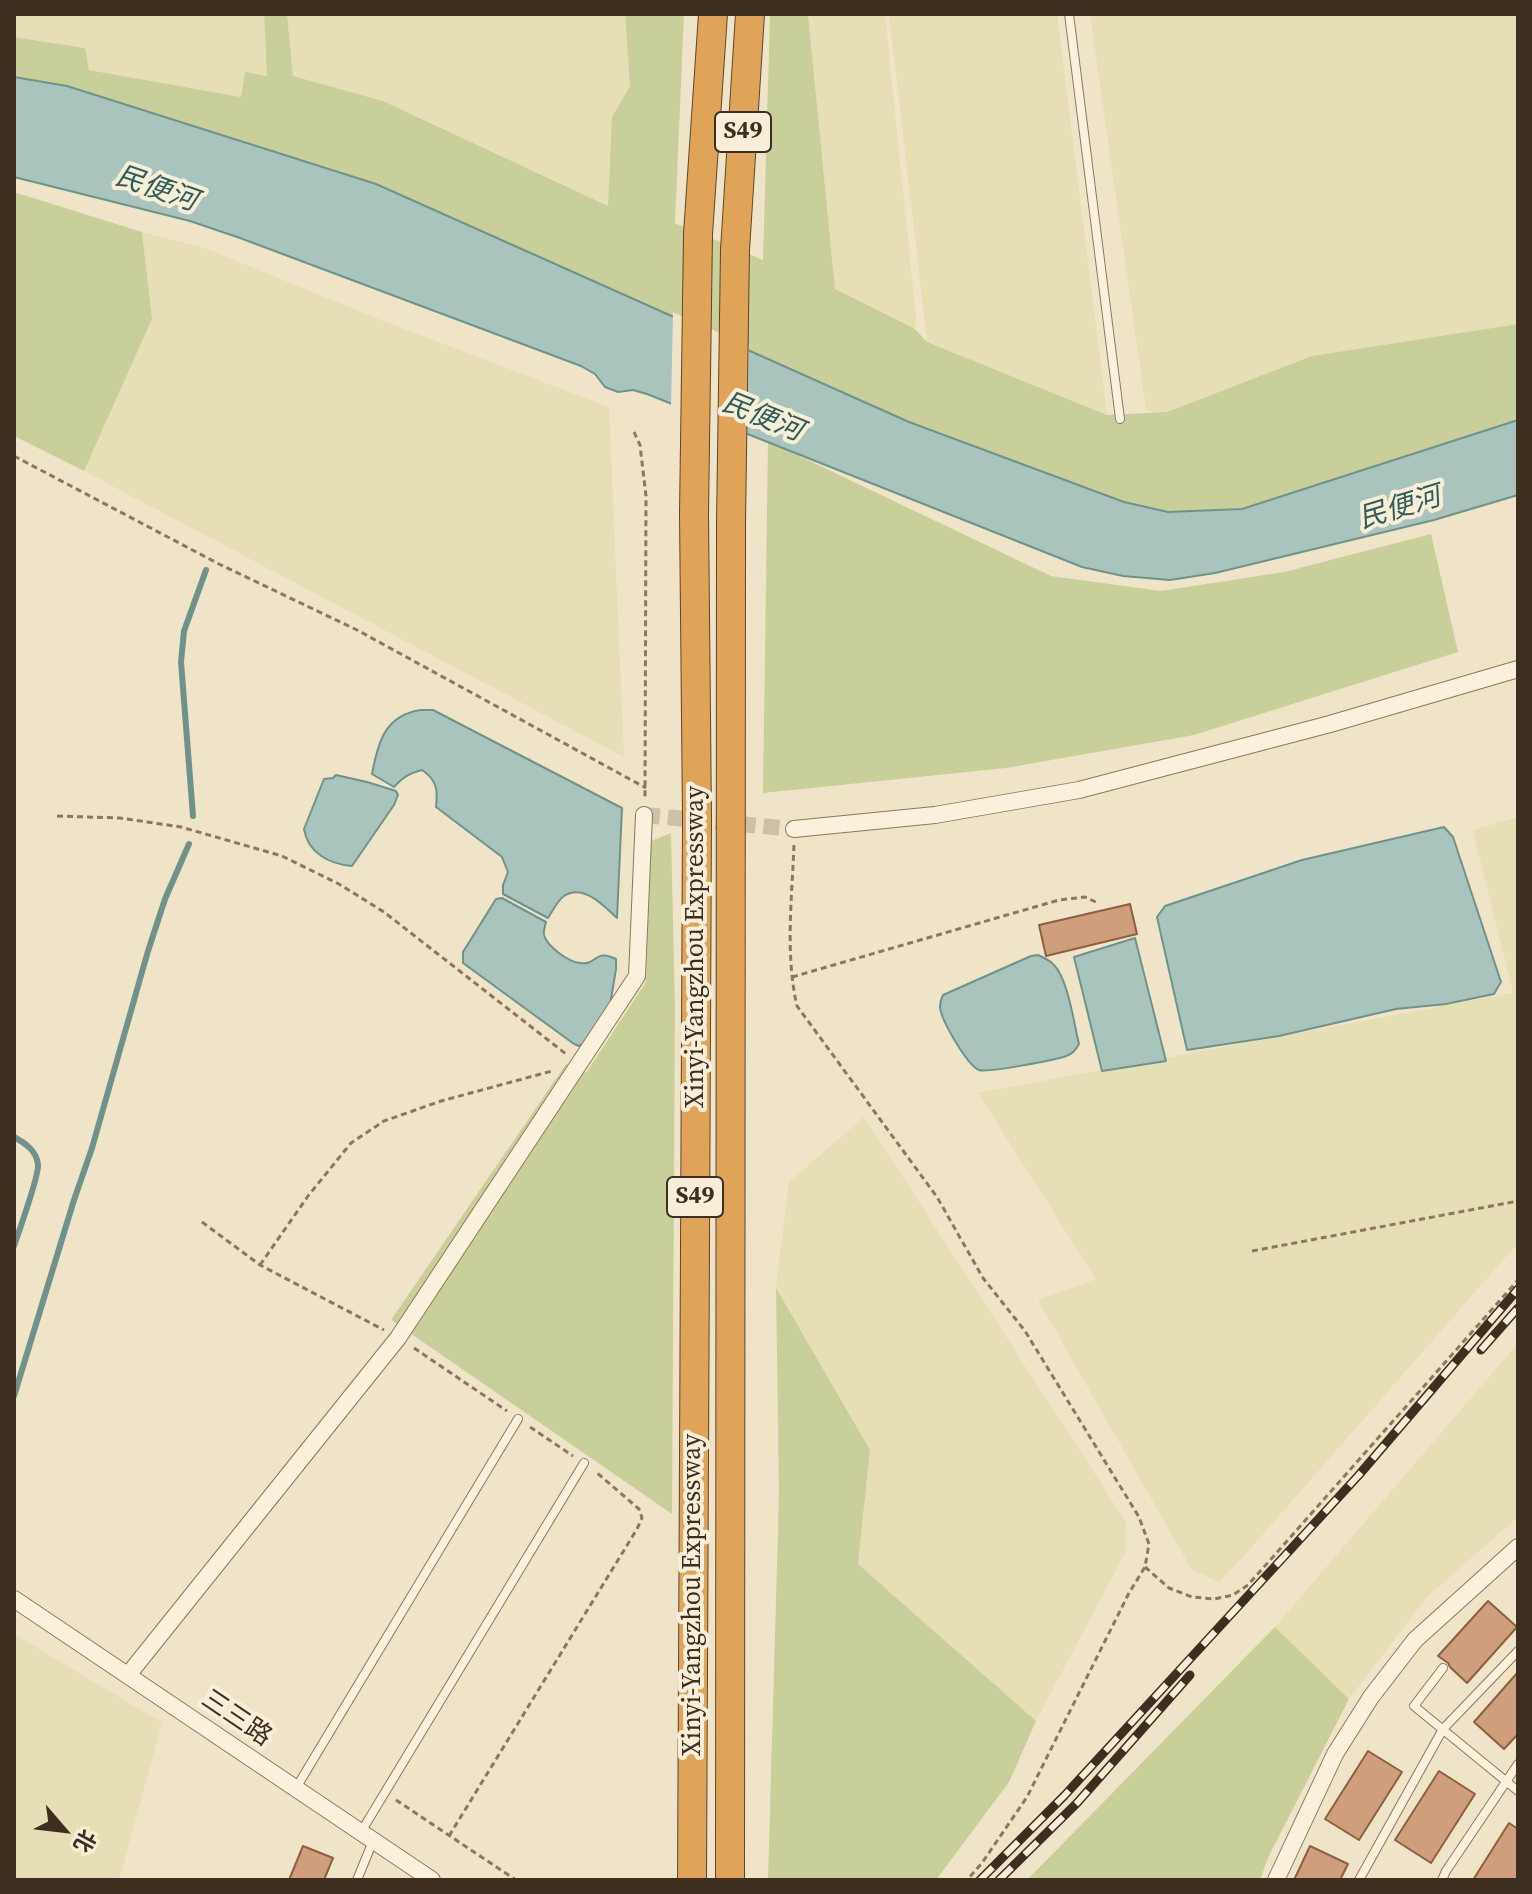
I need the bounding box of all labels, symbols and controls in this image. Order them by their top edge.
road number: S49 [715,112,771,152]
water label: 民便河 [111,160,201,220]
water label: 民便河 [717,387,807,449]
water label: 民便河 [1355,481,1445,537]
street label: Xinyi-Yangzhou Expressway [680,786,712,1108]
road number: S49 [667,1177,723,1217]
street label: Xinyi-Yangzhou Expressway [677,1434,709,1756]
street label: 三三路 [195,1684,277,1754]
north arrow [24,1790,104,1870]
text: 北 [67,1824,104,1858]

